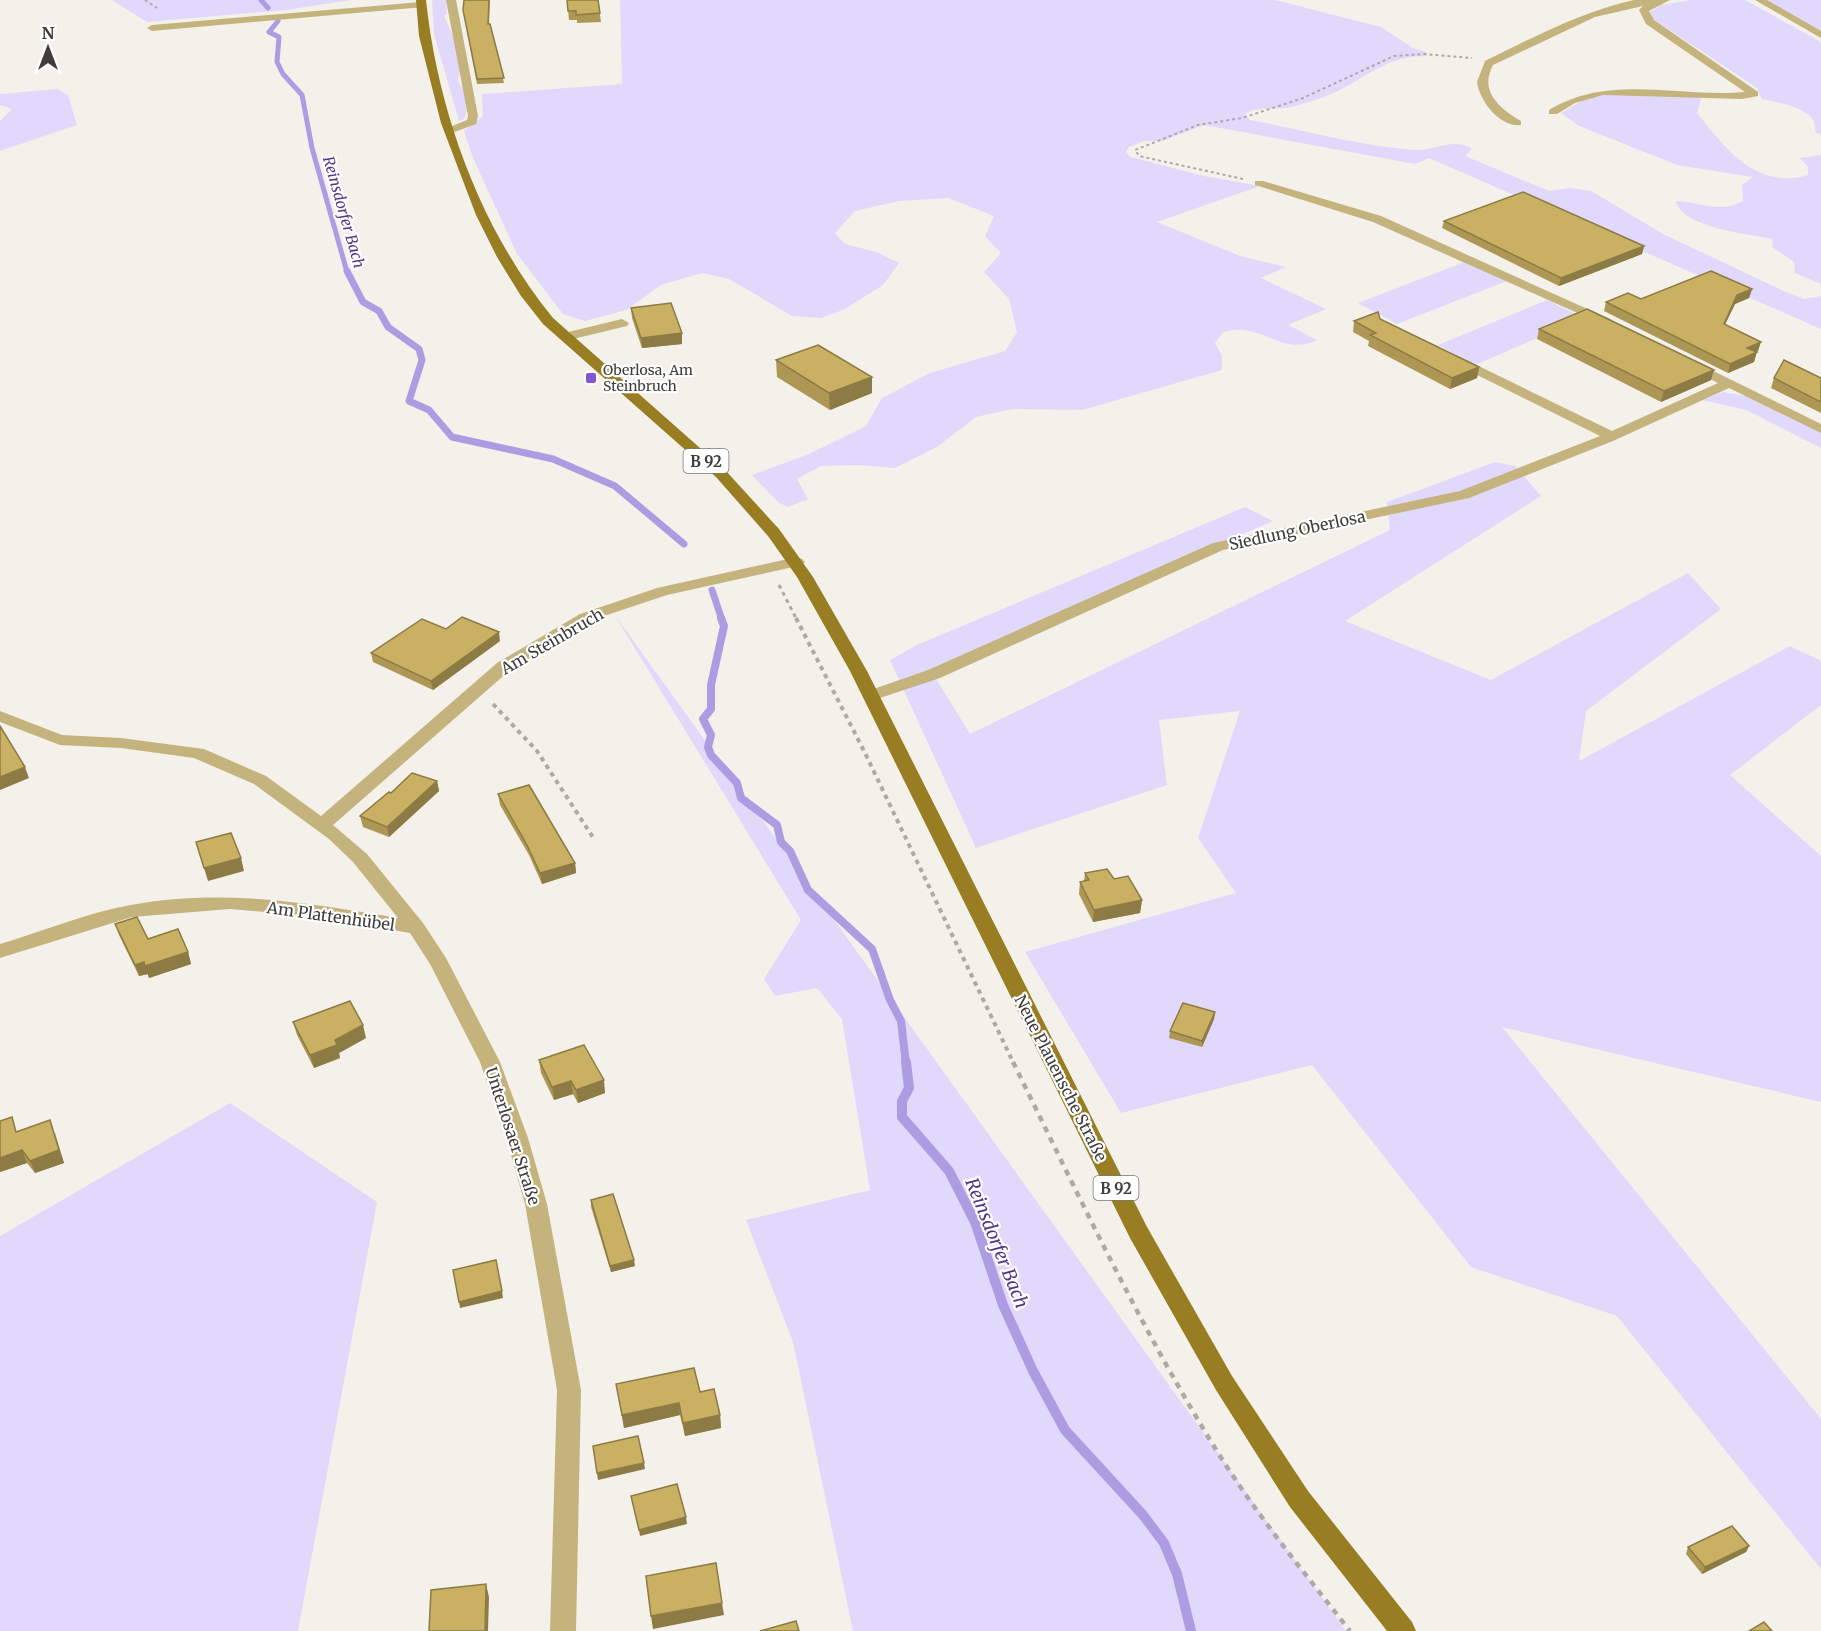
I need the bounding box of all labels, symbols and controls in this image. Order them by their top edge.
north arrow [18,18,78,78]
text: N [42,23,55,43]
water label: Reinsdorfer Bach [319,154,369,270]
place label: Oberlosa, Am Steinbruch [603,361,693,395]
marker: Oberlosa, Am Steinbruch [584,371,598,385]
road number: B 92 [684,449,728,473]
street label: Siedlung Oberlosa [1227,506,1368,554]
street label: Am Steinbruch [496,603,607,679]
street label: Am Plattenhübel [265,897,396,935]
street label: Neue Plauensche Straße [1010,992,1112,1164]
street label: Unterlosaer Straße [481,1065,545,1207]
water label: Reinsdorfer Bach [960,1174,1034,1312]
road number: B 92 [1094,1176,1138,1200]

